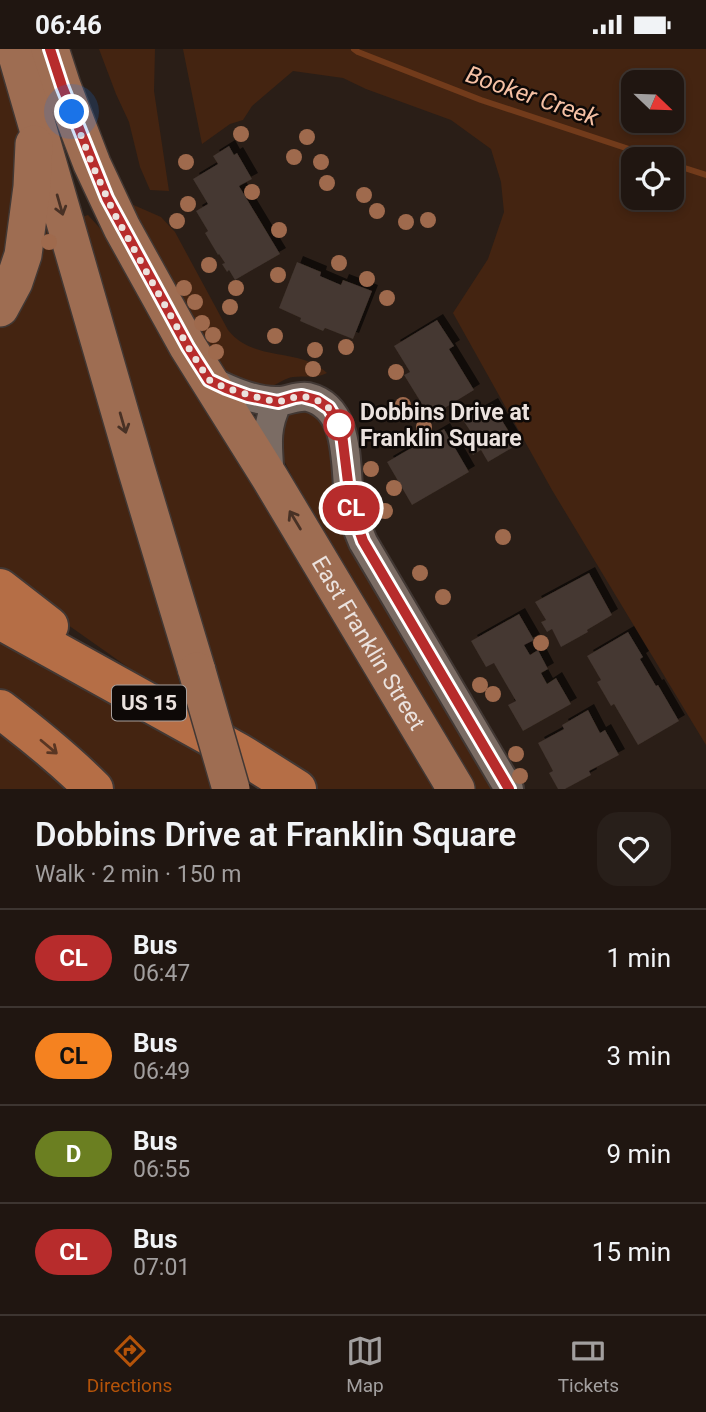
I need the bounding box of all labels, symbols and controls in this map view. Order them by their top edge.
text: 06:46 [35,10,102,40]
water label: Booker Creek [462,60,603,132]
north arrow [621,70,684,133]
map controls [621,70,684,210]
your location [54,94,89,129]
button: locate [621,147,684,210]
one-way arrow [55,193,68,215]
place label: Dobbins Drive at Franklin Square [360,399,530,452]
marker: Dobbins Drive at Franklin Square [324,410,354,440]
one-way arrow [117,411,130,434]
line badge: CL [320,485,382,531]
text: CL [337,494,365,522]
one-way arrow [288,511,302,531]
street label: East Franklin Street [306,551,431,735]
road number: US 15 [112,685,186,721]
one-way arrow [39,740,57,755]
button: heart [597,812,671,886]
text: Dobbins Drive at Franklin Square [35,815,516,854]
text: Walk · 2 min · 150 m [35,861,241,888]
text: Bus [133,930,178,960]
text: 1 min [606,943,671,973]
text: CL [59,944,88,972]
text: 06:47 [133,960,190,987]
text: Bus [133,1028,178,1058]
text: 3 min [606,1041,671,1071]
text: CL [59,1042,88,1070]
text: 06:49 [133,1058,190,1085]
text: Bus [133,1126,178,1156]
text: 9 min [606,1139,671,1169]
text: D [66,1140,81,1168]
text: 06:55 [133,1156,190,1183]
text: Bus [133,1224,178,1254]
text: 15 min [592,1237,671,1267]
text: CL [59,1238,88,1266]
text: 07:01 [133,1254,190,1281]
tab: Directions [87,1332,172,1397]
tab: Map [346,1332,384,1397]
tab: Tickets [558,1332,619,1397]

